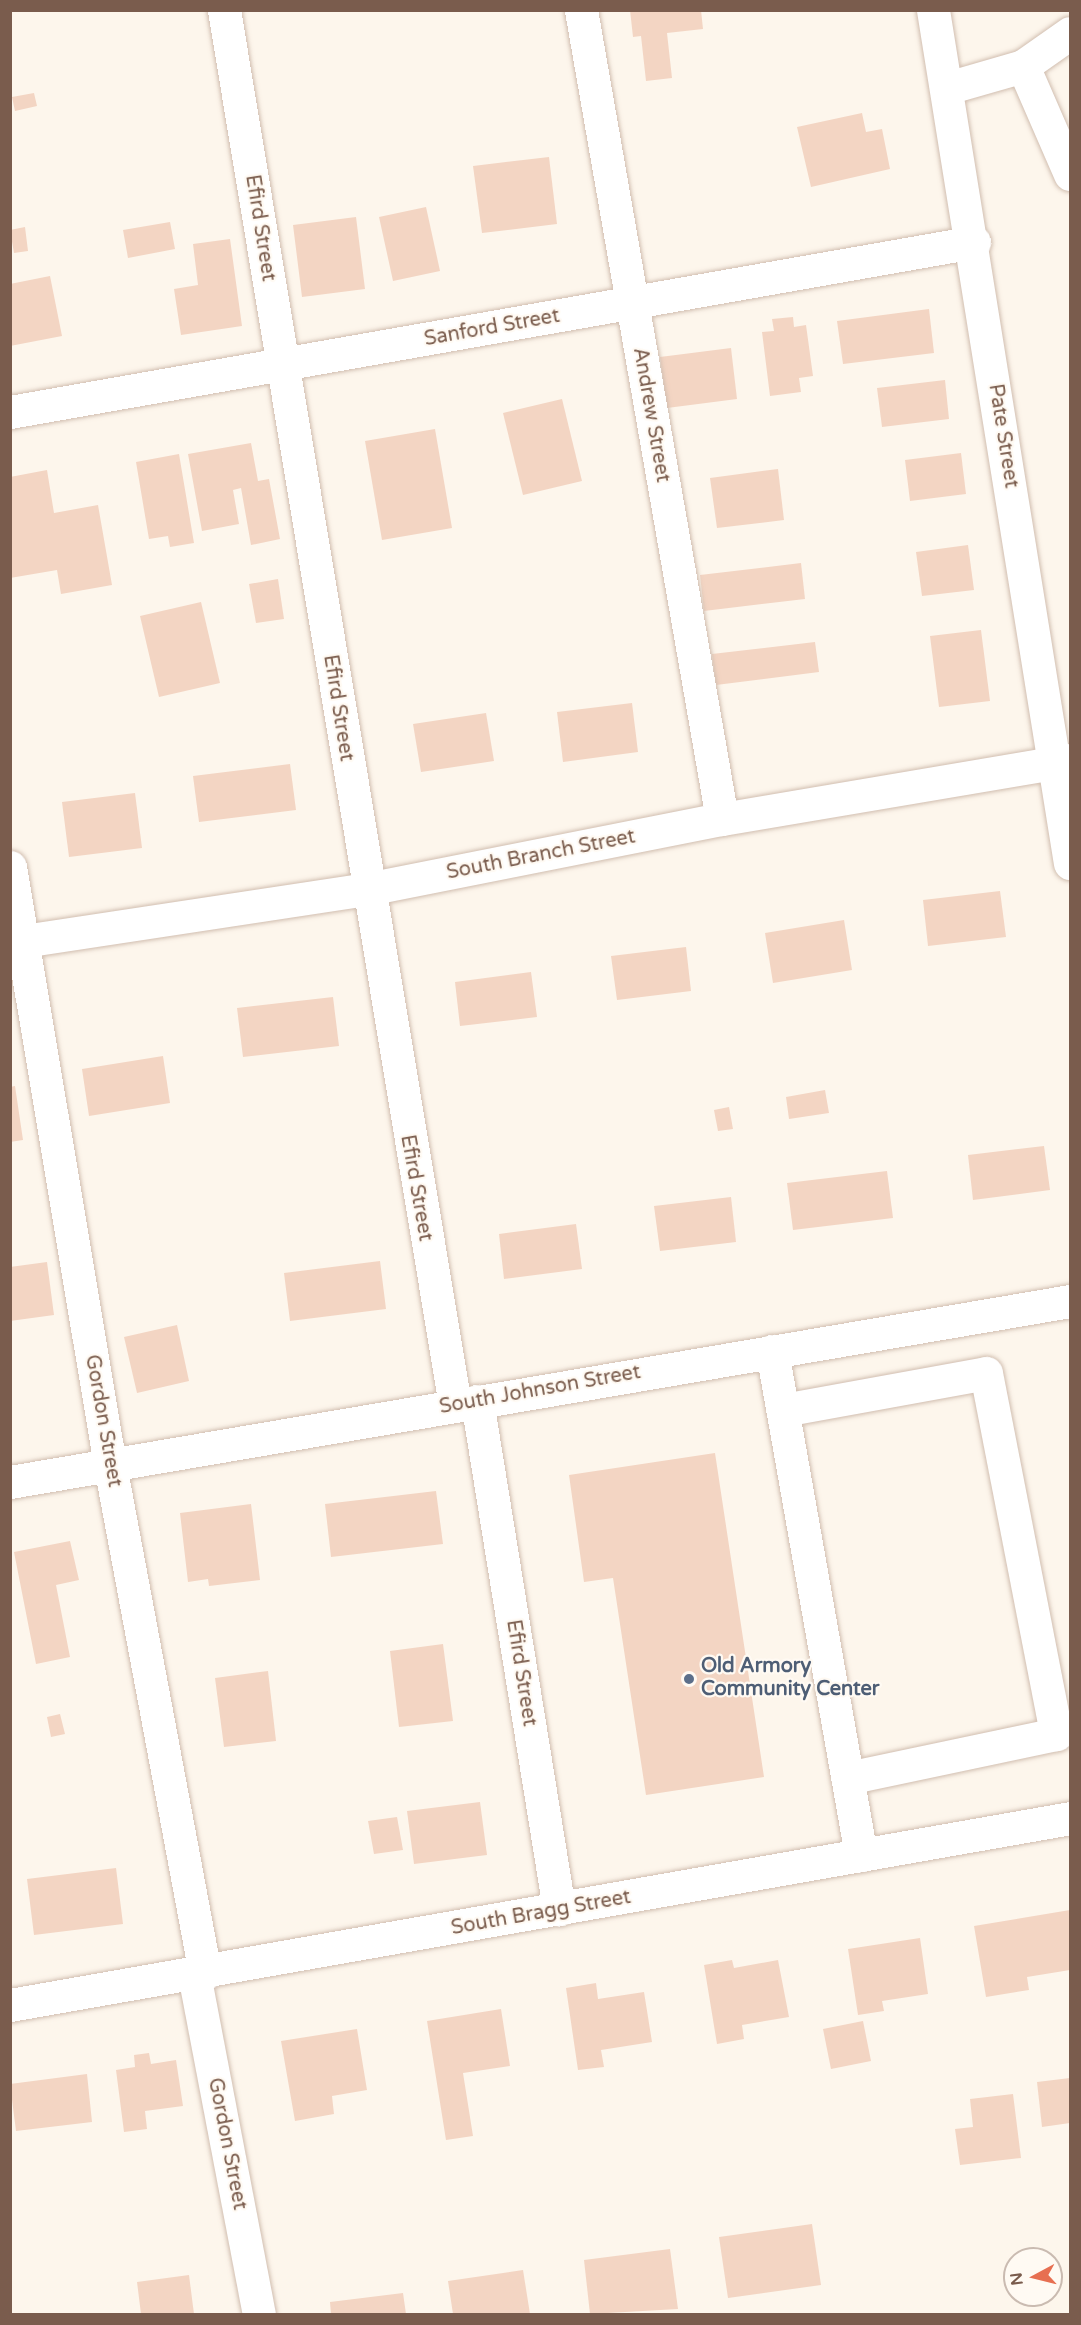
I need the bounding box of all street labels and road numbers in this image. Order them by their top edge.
street label: Efird Street [240,173,280,283]
street label: Sanford Street [422,304,562,352]
street label: Andrew Street [627,346,675,484]
street label: Pate Street [983,382,1023,490]
street label: Efird Street [318,653,358,763]
street label: South Branch Street [445,825,637,885]
street label: Efird Street [395,1133,437,1243]
street label: Gordon Street [80,1353,126,1489]
street label: South Johnson Street [438,1360,642,1420]
street label: Efird Street [501,1618,541,1728]
street label: South Bragg Street [449,1885,633,1941]
street label: Gordon Street [202,2076,252,2212]

